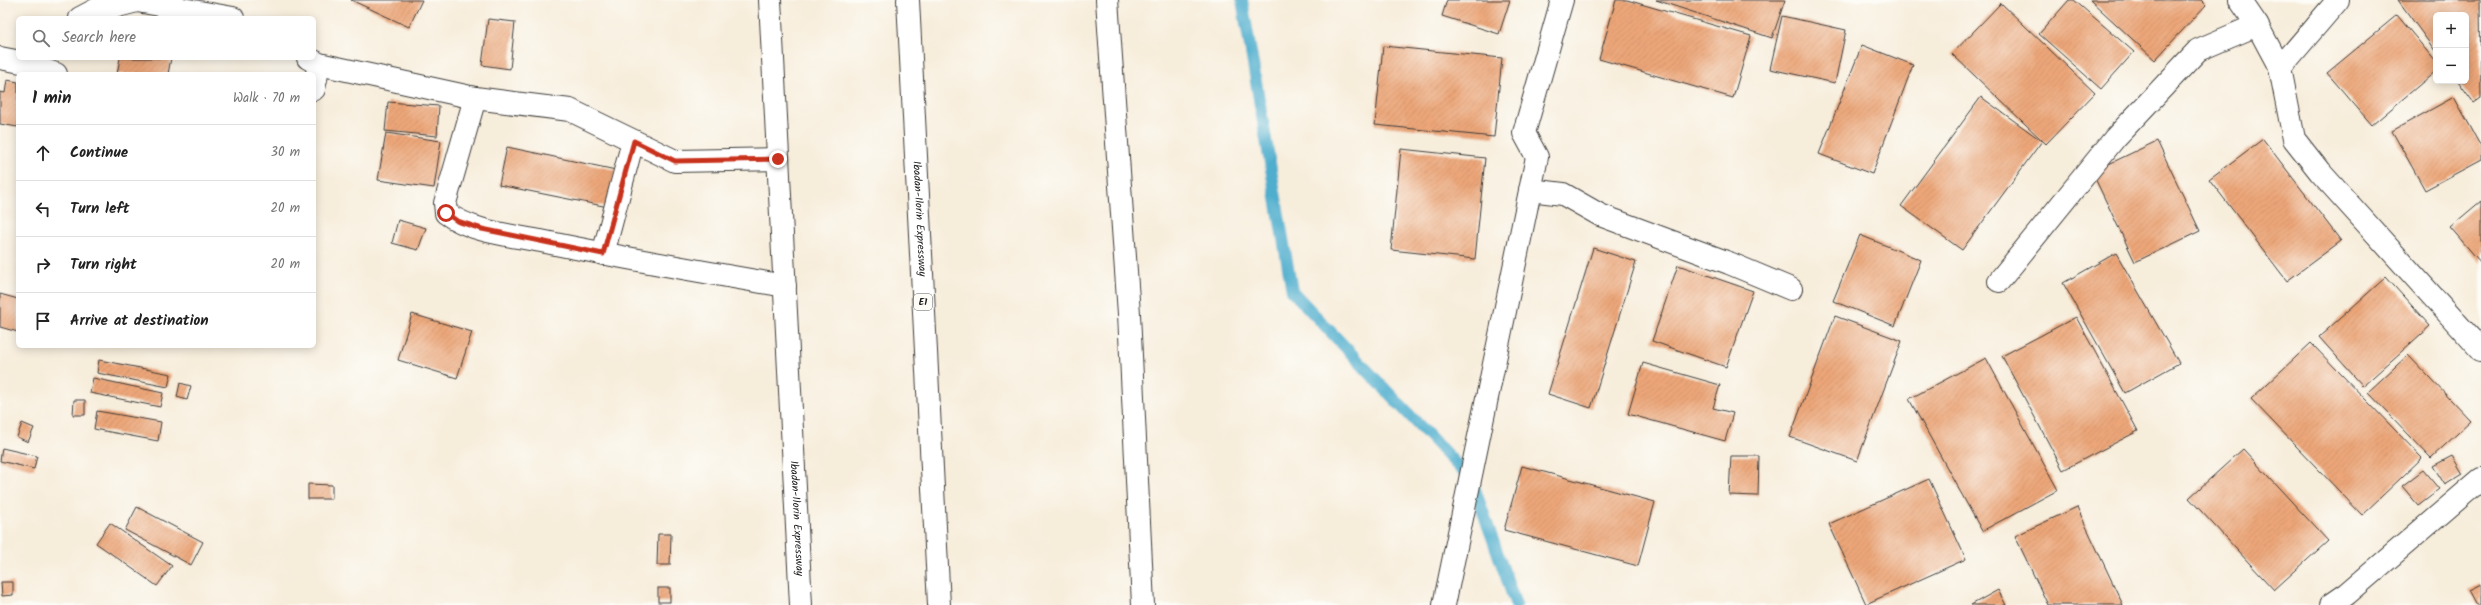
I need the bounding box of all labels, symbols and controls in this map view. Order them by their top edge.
map controls [2433,12,2469,84]
button: + [2433,12,2469,48]
search box [16,16,316,60]
text: Search here [62,26,136,50]
icon: search [30,27,52,49]
button: − [2433,48,2469,84]
text: 1 min [32,85,71,112]
text: Walk · 70 m [233,88,300,109]
text: Continue [70,141,128,165]
icon: ahead [32,142,54,164]
text: 30 m [271,142,300,163]
route end [769,150,787,168]
street label: Ibadan-Ilorin Expressway [907,160,931,278]
text: Turn left [70,197,130,221]
icon: left [32,198,54,220]
text: 20 m [270,198,300,219]
route start [437,204,455,222]
text: Turn right [70,253,137,277]
icon: right [32,254,54,276]
text: 20 m [270,254,300,275]
road number: E1 [914,294,932,310]
text: Arrive at destination [70,309,209,333]
icon: arrive [32,310,54,332]
street label: Ibadan-Ilorin Expressway [785,460,809,577]

